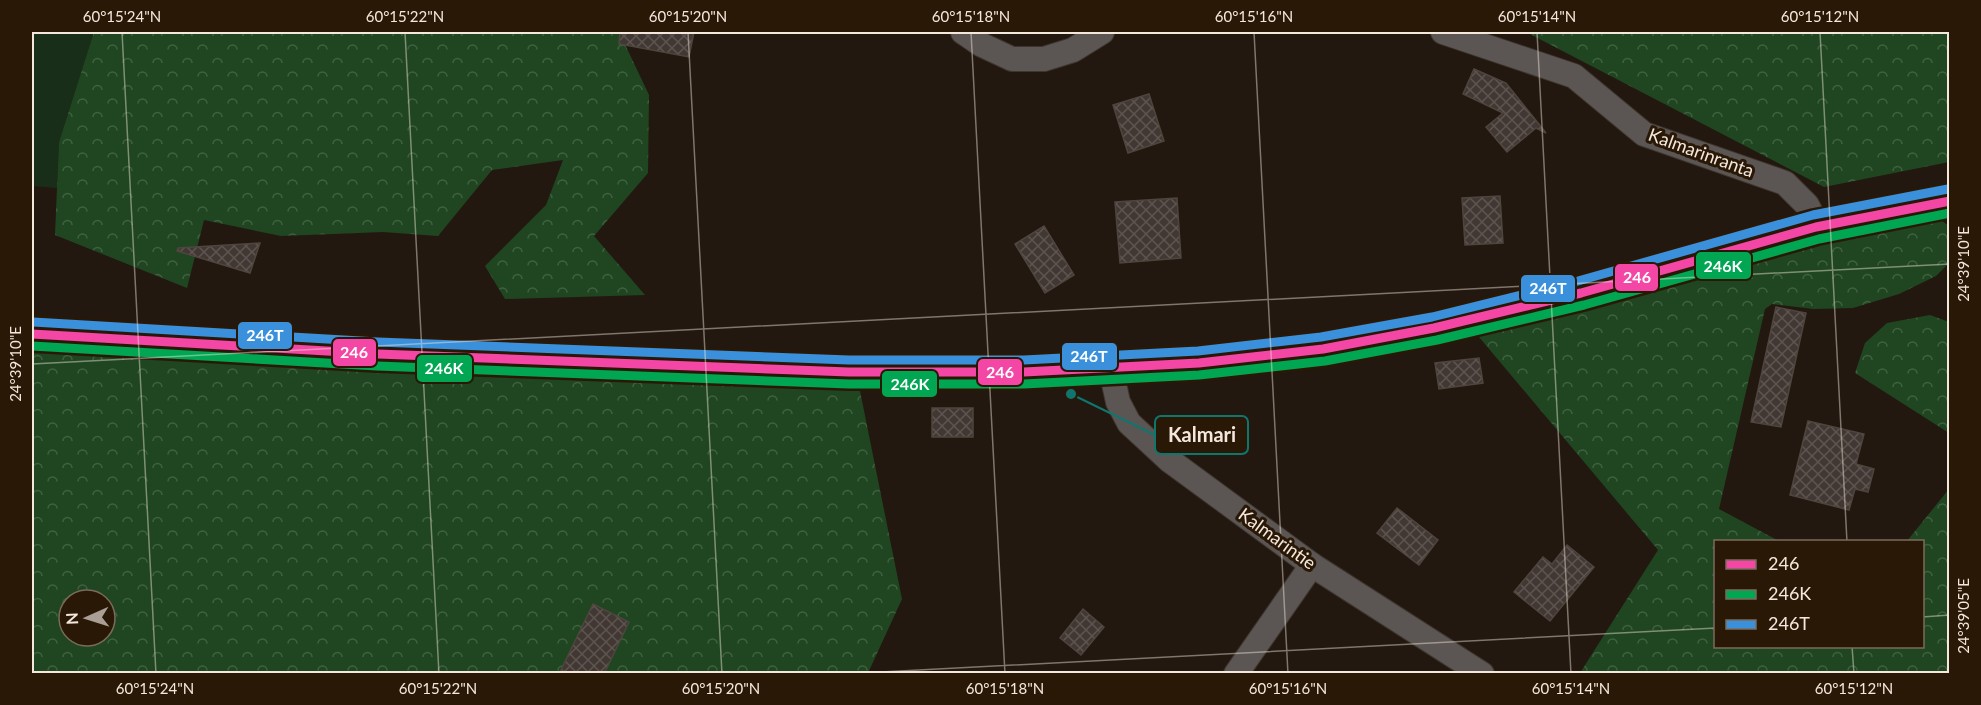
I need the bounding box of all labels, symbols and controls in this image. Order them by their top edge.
text: 60°15'24"N [83,7,161,25]
text: 60°15'22"N [366,7,444,25]
text: 60°15'20"N [649,7,727,25]
text: 60°15'18"N [932,7,1010,25]
text: 60°15'16"N [1215,7,1293,25]
text: 60°15'14"N [1498,7,1576,25]
text: 60°15'12"N [1781,7,1859,25]
street label: Kalmarinranta [1646,123,1757,181]
text: 24°39'10"E [1954,226,1972,302]
line badge: 246K [1695,251,1752,280]
text: 246K [1704,256,1743,275]
line badge: 246 [1614,263,1659,292]
text: 246 [1623,267,1651,286]
line badge: 246T [1520,274,1576,303]
text: 246T [1529,278,1567,297]
line badge: 246T [237,321,293,350]
text: 246T [246,325,284,344]
text: 24°39'10"E [6,326,24,402]
line badge: 246 [332,338,377,367]
text: 246 [340,342,368,361]
line badge: 246T [1061,342,1118,371]
text: 246T [1070,346,1108,365]
line badge: 246K [416,354,473,383]
text: 246K [425,358,464,377]
line badge: 246 [977,358,1023,386]
text: 246 [986,362,1014,381]
line badge: 246K [881,370,938,398]
text: 246K [891,374,930,393]
callout: Kalmari [1155,416,1248,454]
text: Kalmari [1168,422,1236,446]
street label: Kalmarintie [1235,503,1321,574]
legend [1714,540,1924,648]
text: 246 [1768,552,1799,574]
text: 24°39'05"E [1954,578,1972,654]
text: 246K [1768,582,1811,604]
north arrow [57,588,117,648]
text: N [62,612,81,625]
text: 246T [1768,612,1810,634]
text: 60°15'24"N [116,679,194,697]
text: 60°15'22"N [399,679,477,697]
text: 60°15'20"N [682,679,760,697]
text: 60°15'18"N [966,679,1044,697]
text: 60°15'16"N [1249,679,1327,697]
text: 60°15'14"N [1532,679,1610,697]
text: 60°15'12"N [1815,679,1893,697]

